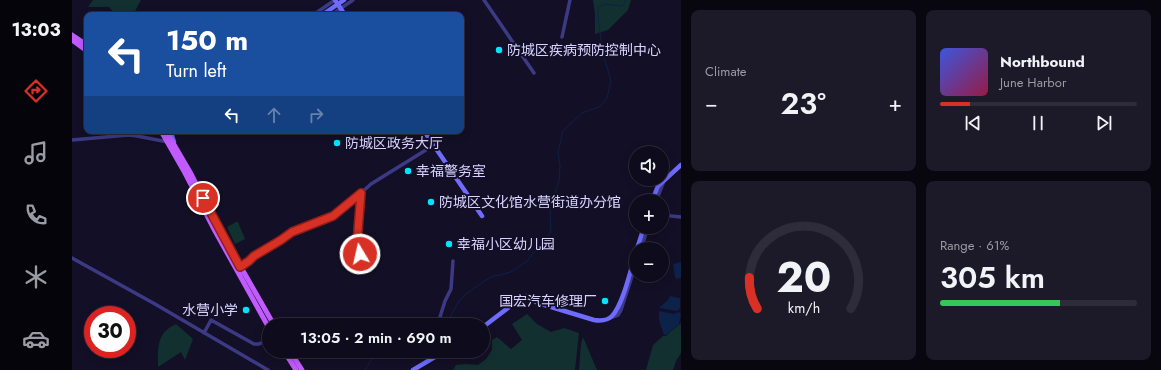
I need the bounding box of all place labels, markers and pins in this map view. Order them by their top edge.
place label: 防城区疾病预防控制中心 [507,40,661,60]
marker: 防城区疾病预防控制中心 [494,45,504,55]
place label: 防城区政务大厅 [345,133,443,153]
marker: 防城区政务大厅 [332,138,342,148]
place label: 幸福警务室 [416,161,486,181]
marker: 幸福警务室 [403,166,413,176]
pin [186,181,220,215]
place label: 防城区文化馆水营街道办分馆 [439,192,621,212]
marker: 防城区文化馆水营街道办分馆 [426,197,436,207]
place label: 幸福小区幼儿园 [457,234,555,254]
marker: 幸福小区幼儿园 [444,239,454,249]
place label: 国宏汽车修理厂 [499,291,597,311]
marker: 国宏汽车修理厂 [600,296,610,306]
place label: 水营小学 [182,300,238,320]
marker: 水营小学 [241,305,251,315]

